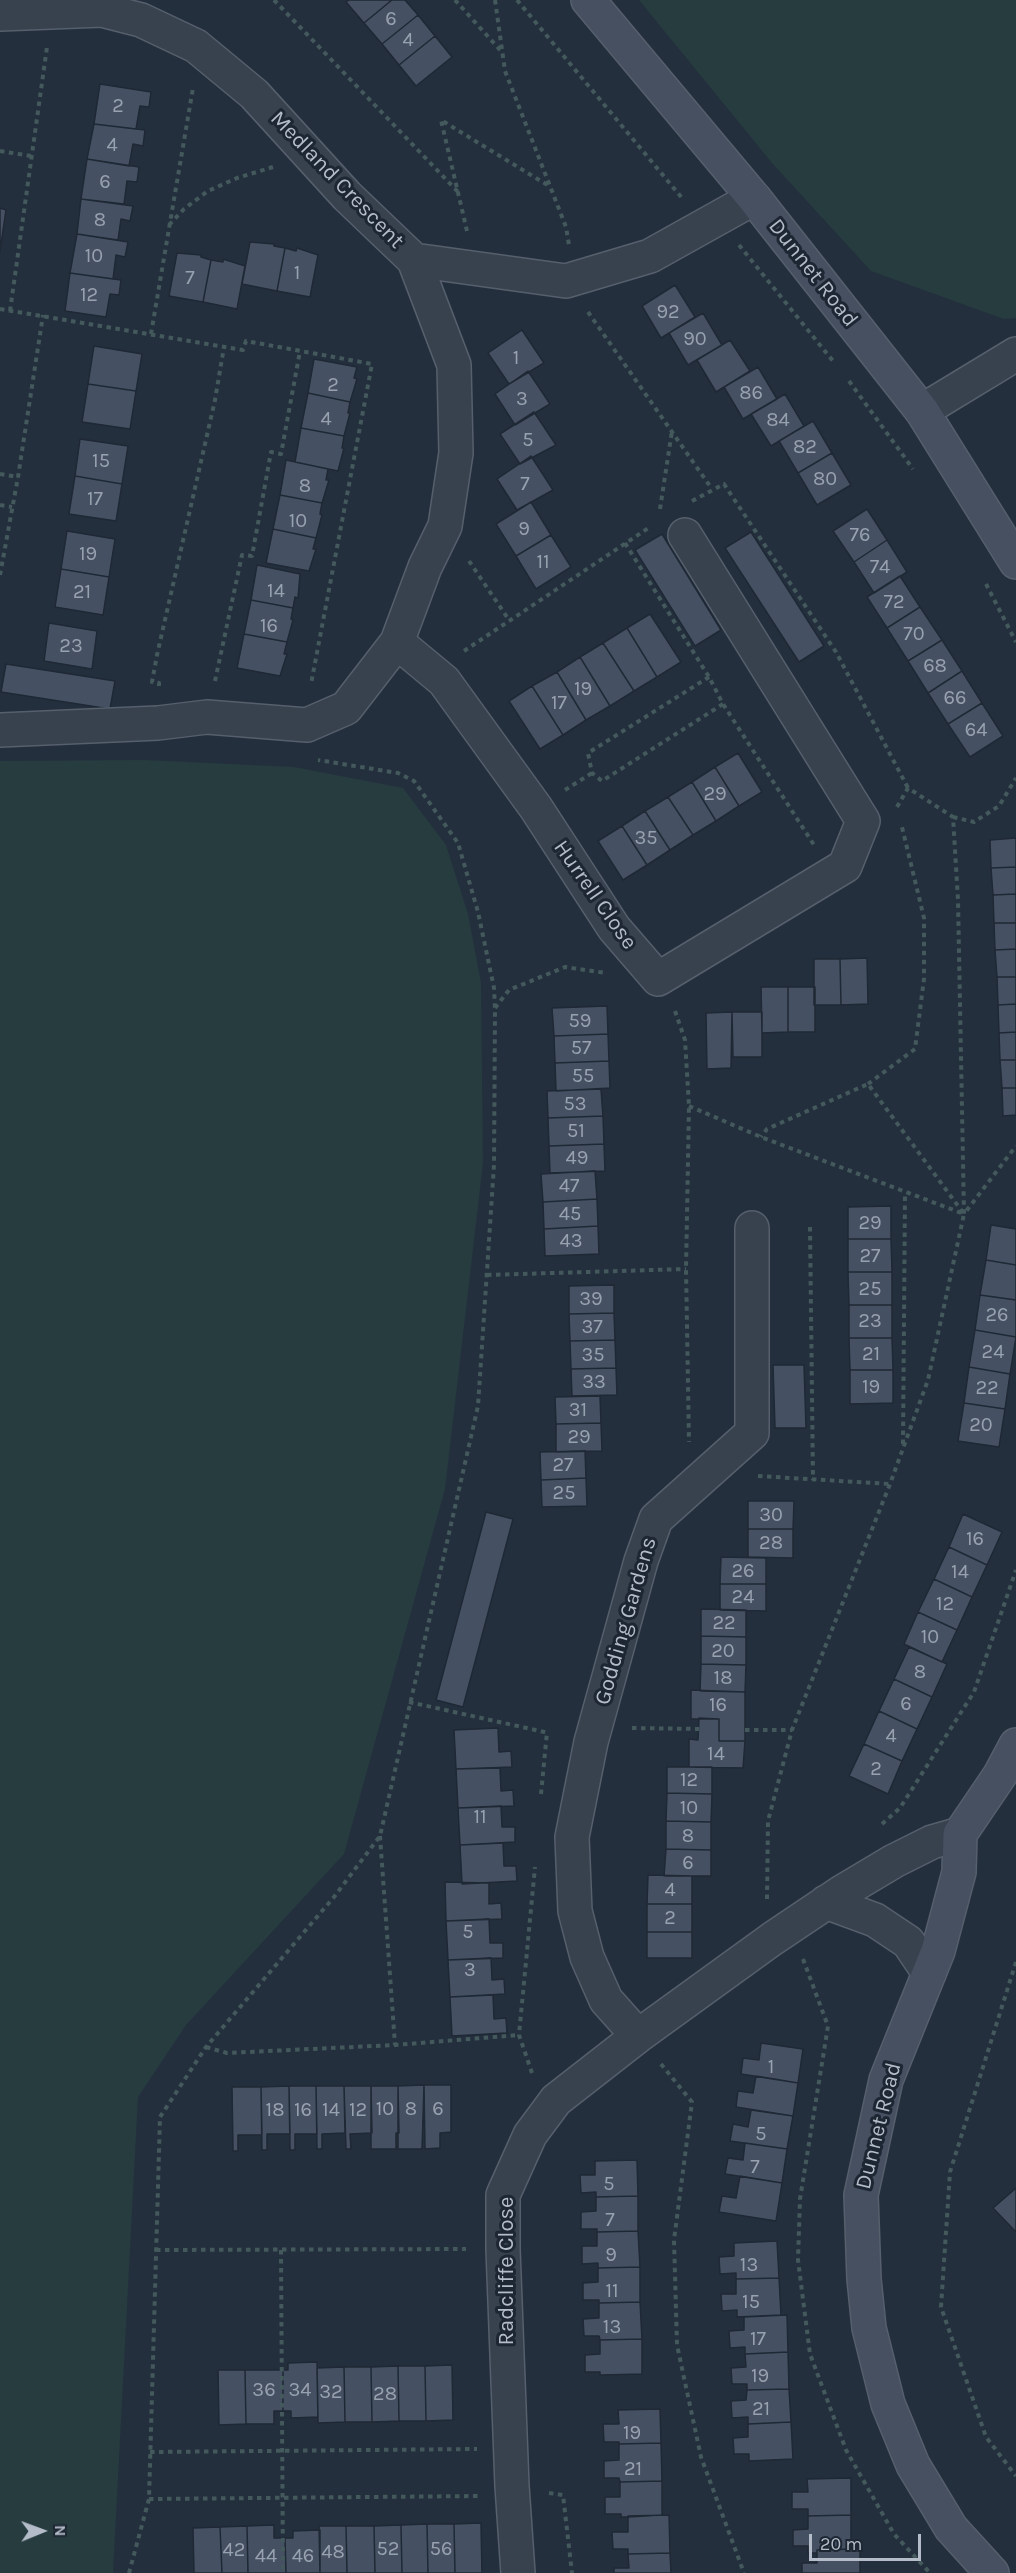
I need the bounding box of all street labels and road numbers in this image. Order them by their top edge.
street label: Medland Crescent [265,106,409,254]
street label: Dunnet Road [763,214,863,332]
street label: Hurrell Close [548,835,642,955]
street label: Godding Gardens [589,1534,663,1708]
street label: Dunnet Road [850,2060,908,2192]
street label: Radcliffe Close [494,2197,520,2345]

